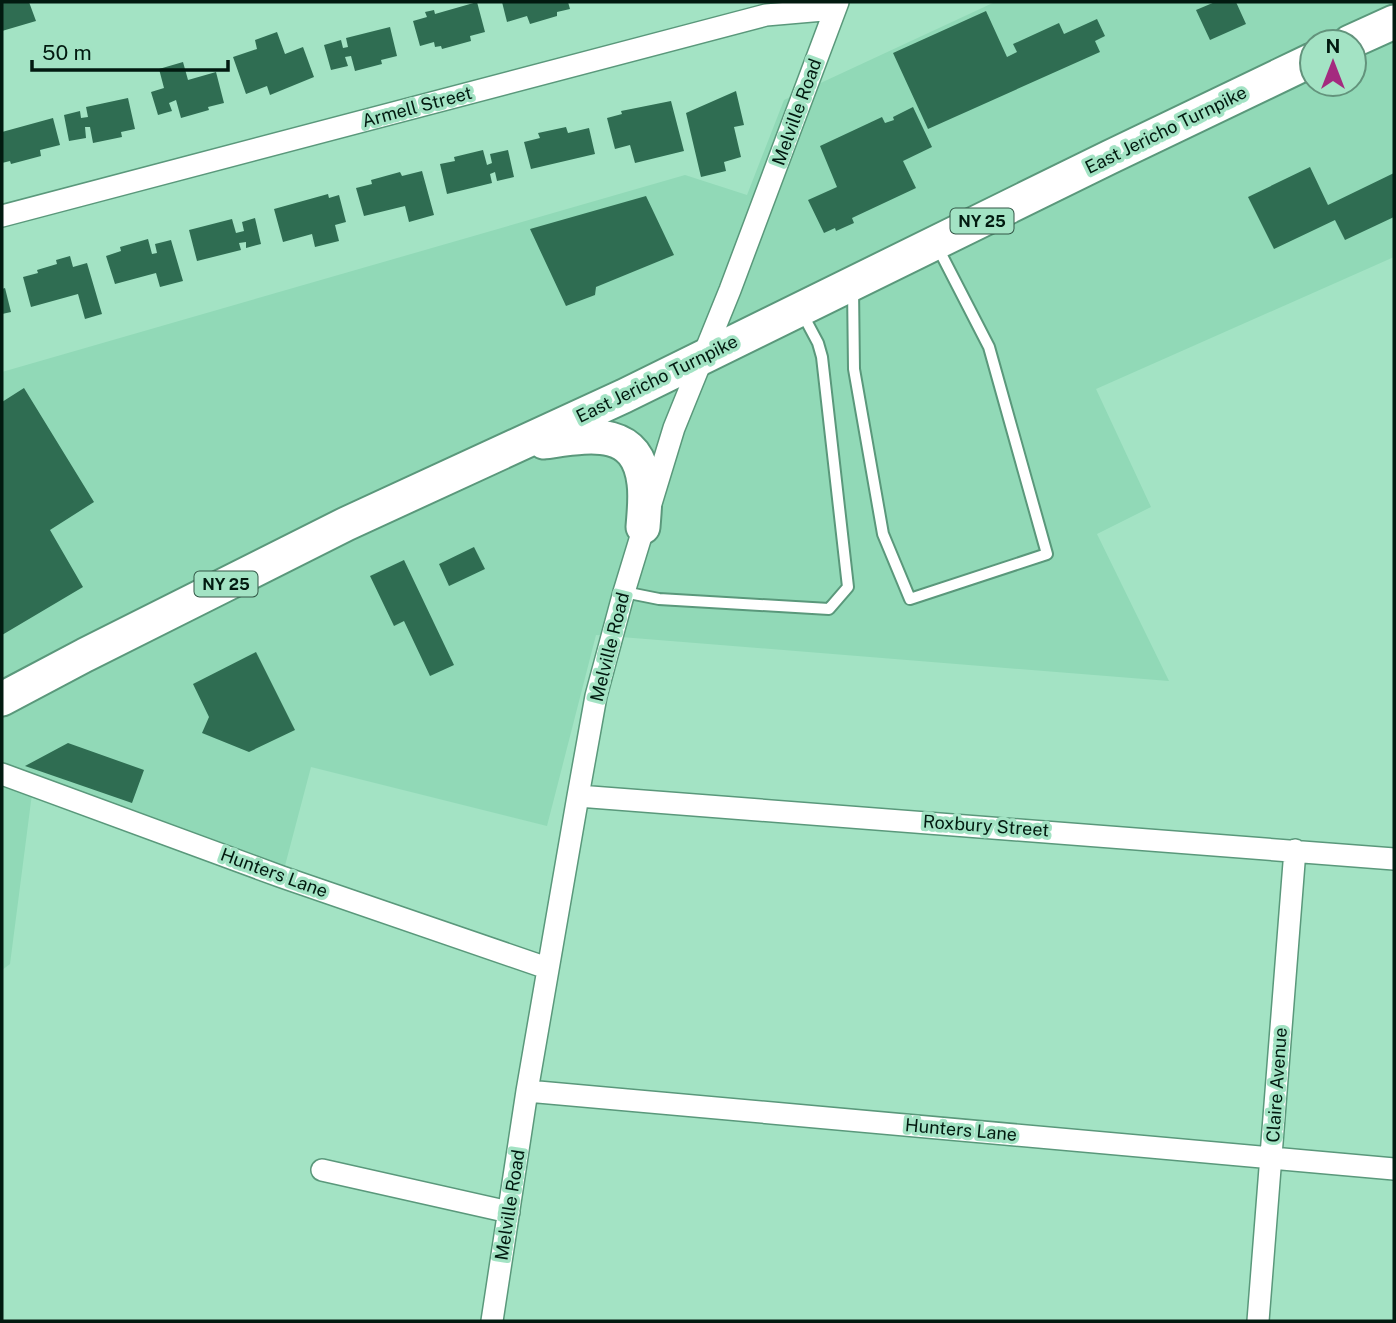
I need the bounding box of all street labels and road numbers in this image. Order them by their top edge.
street label: Melville Road [768,56,826,168]
street label: East Jericho Turnpike [1082,81,1250,178]
street label: Armell Street [359,82,474,131]
road number: NY 25 [950,209,1014,234]
street label: East Jericho Turnpike [573,330,741,427]
road number: NY 25 [194,572,258,596]
street label: Melville Road [586,590,633,704]
street label: Roxbury Street [922,811,1050,840]
street label: Hunters Lane [218,843,331,902]
street label: Claire Avenue [1262,1027,1291,1143]
street label: Hunters Lane [904,1114,1018,1145]
street label: Melville Road [490,1148,529,1262]

